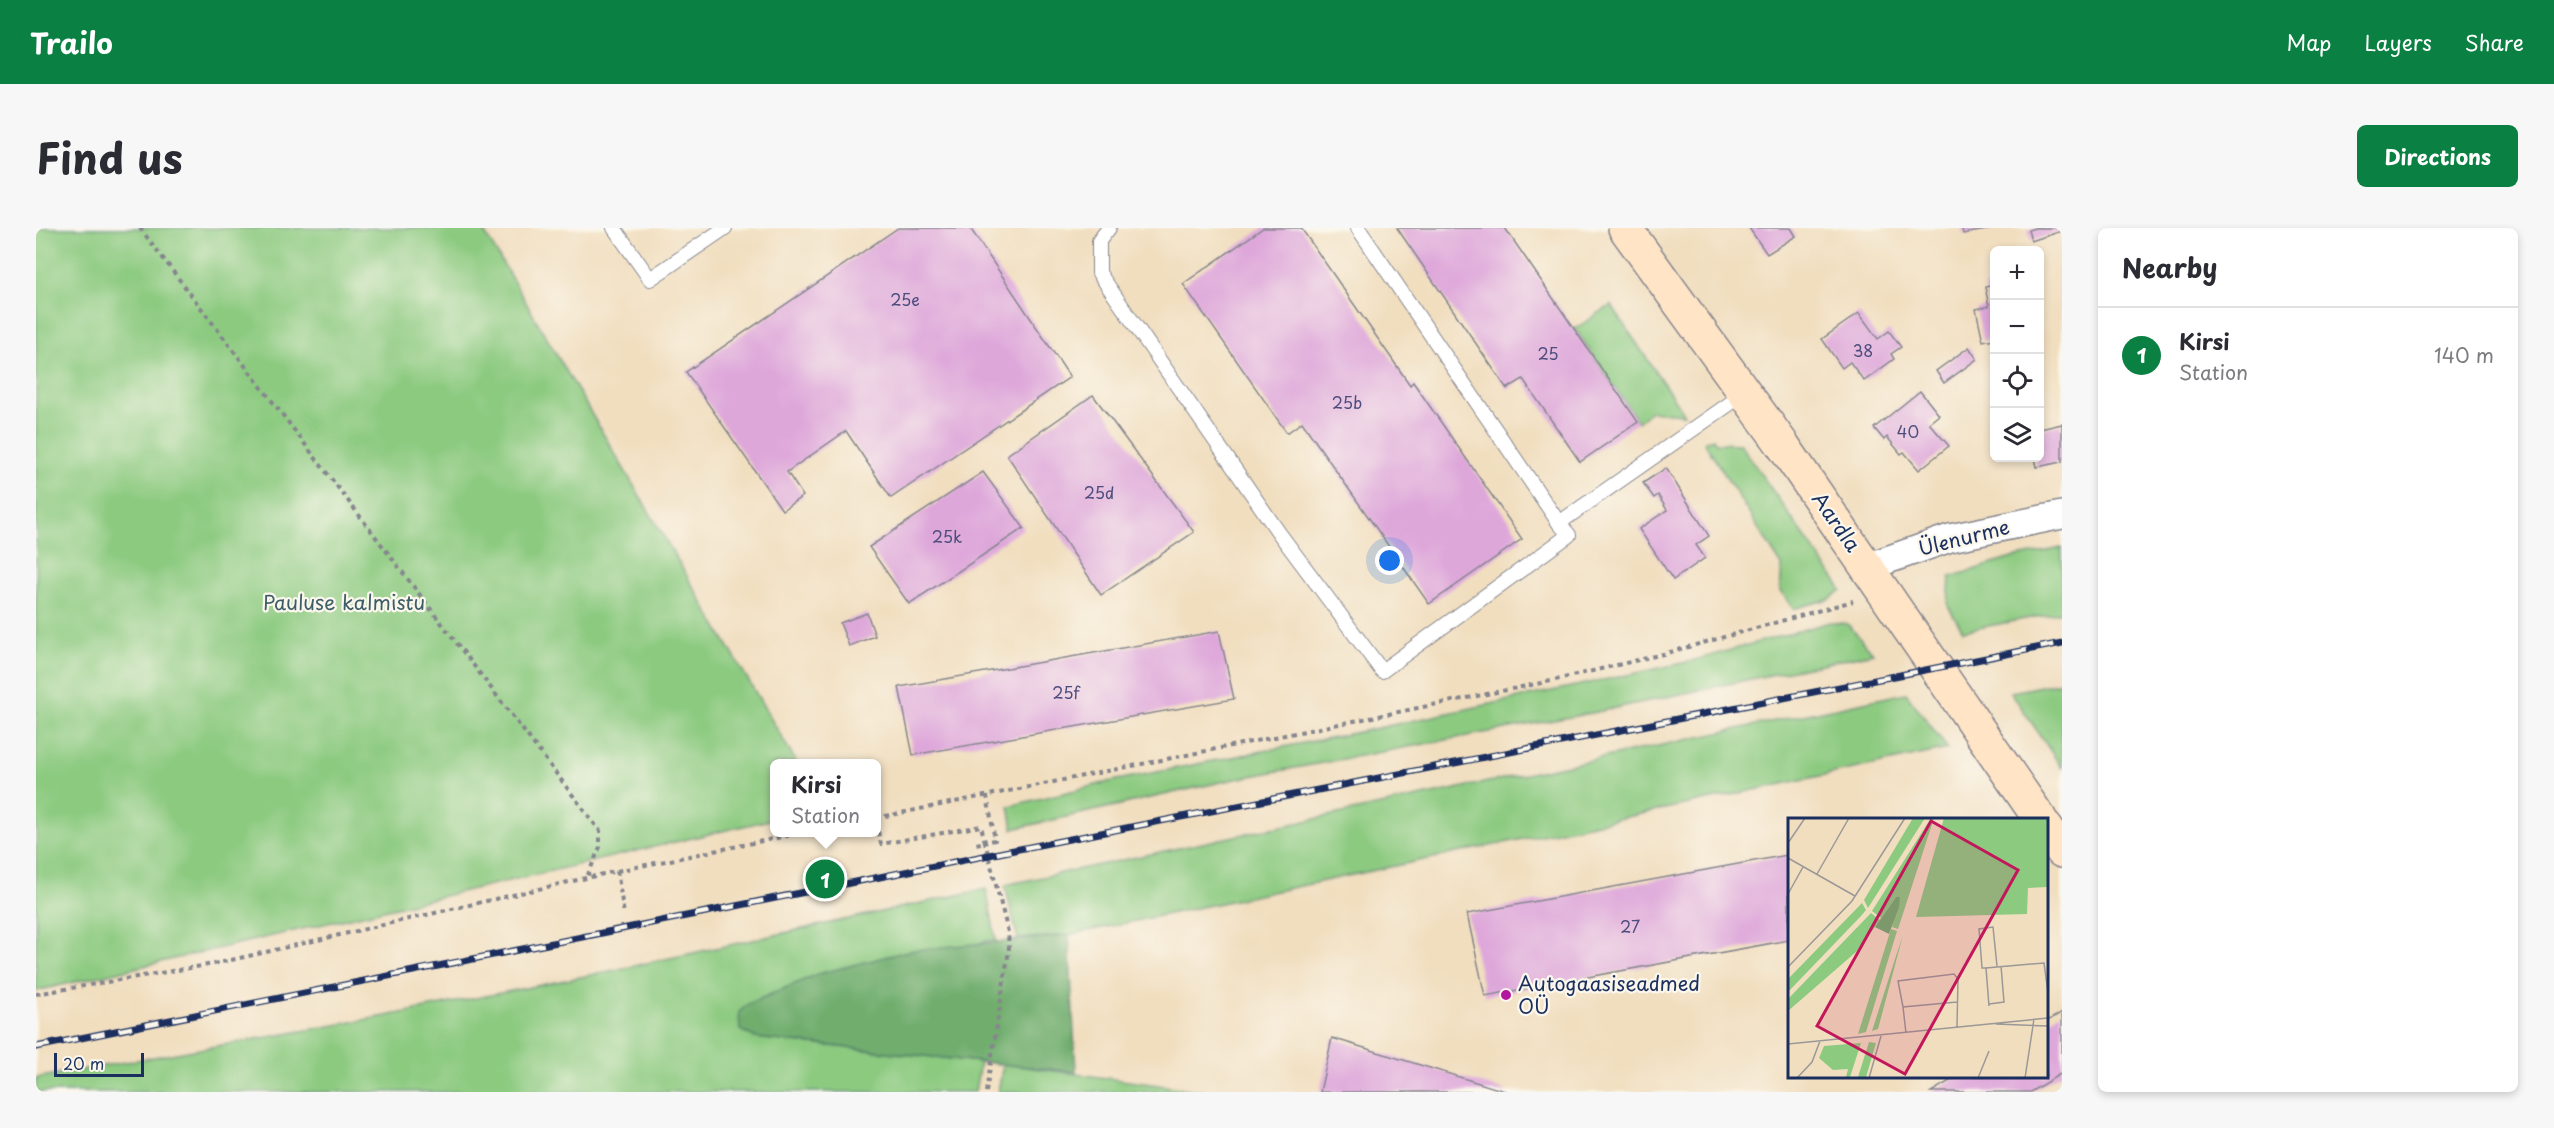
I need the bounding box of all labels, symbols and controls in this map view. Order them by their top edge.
text: Trailo [30,21,113,64]
text: Map [2287,26,2331,58]
text: Layers [2364,26,2432,58]
text: Share [2465,26,2524,58]
text: Find us [36,125,183,188]
button: Directions [2357,125,2518,187]
map controls [1990,246,2044,462]
button: + [1990,246,2044,300]
text: Nearby [2122,248,2217,287]
house number: 25e [890,287,920,311]
button: − [1990,300,2044,354]
text: Kirsi [2179,324,2230,357]
house number: 38 [1853,338,1873,362]
text: 1 [2137,340,2146,370]
text: 140 m [2434,340,2494,370]
house number: 25 [1537,341,1559,365]
button: locate [1990,354,2044,408]
text: Station [2179,357,2248,387]
house number: 25b [1332,390,1362,414]
button: layers [1990,408,2044,462]
house number: 40 [1897,419,1919,443]
house number: 25d [1084,480,1114,504]
street label: Aardla [1805,485,1869,558]
street label: Ülenurme [1915,511,2013,563]
house number: 25k [932,524,962,548]
your location [1375,546,1404,575]
park label: Pauluse kalmistu [263,587,425,617]
house number: 25f [1052,680,1082,704]
popup [770,759,881,837]
text: Kirsi [791,767,842,800]
text: Station [791,800,860,830]
inset map [1788,818,2047,1077]
pin: 1 [806,856,844,902]
house number: 27 [1620,914,1640,938]
place label: Autogaasiseadmed OÜ [1518,968,1700,1021]
marker: Autogaasiseadmed OÜ [1499,988,1513,1002]
scale bar [54,1050,144,1078]
text: 20 m [63,1051,104,1075]

